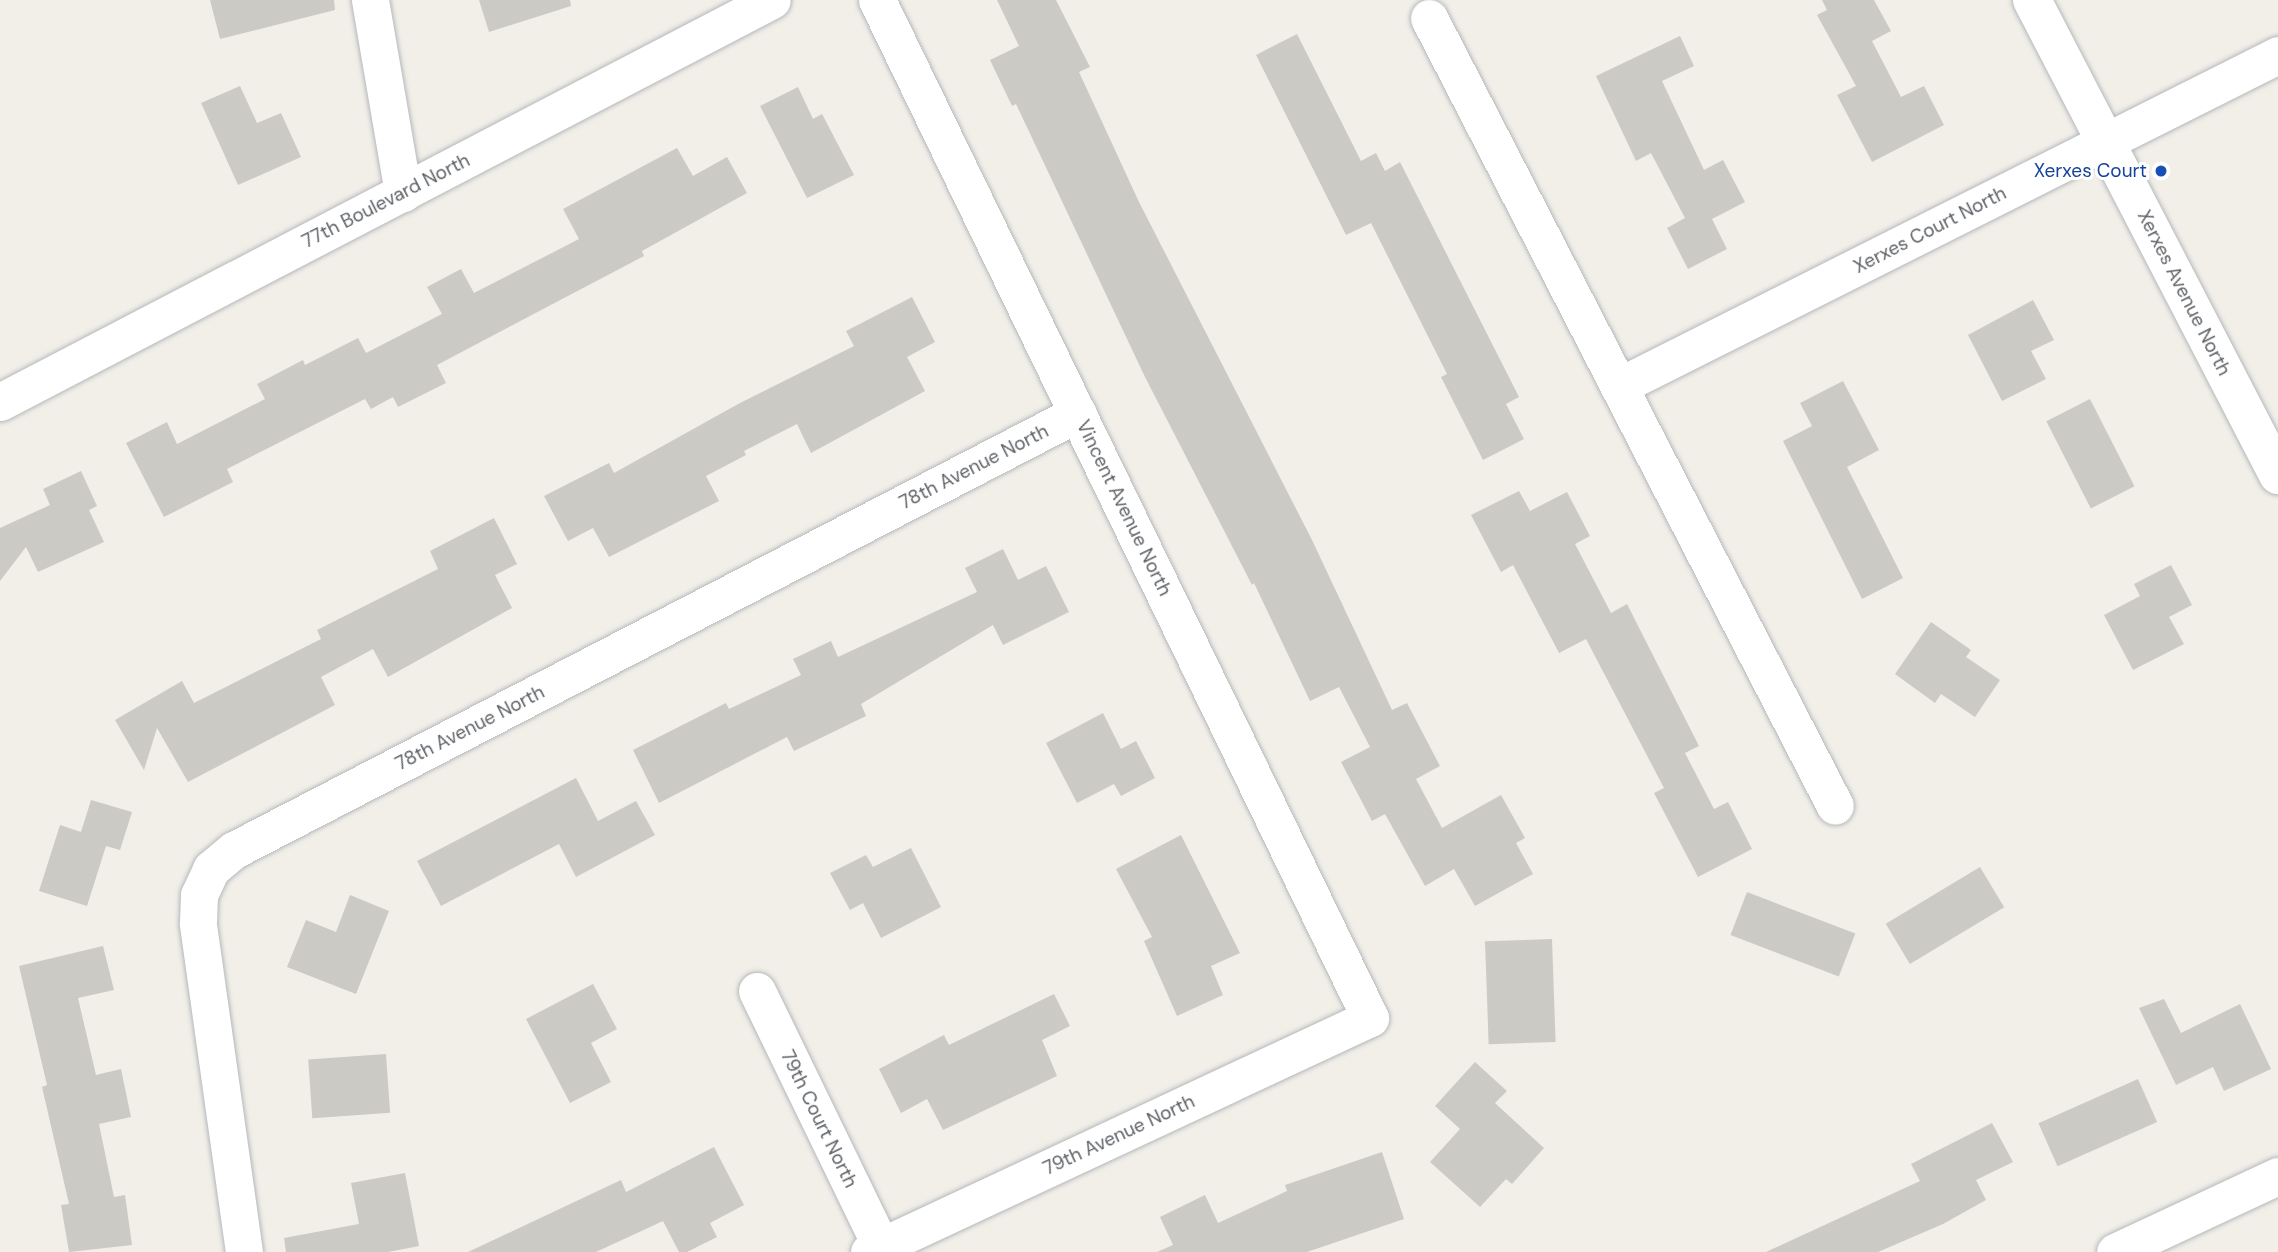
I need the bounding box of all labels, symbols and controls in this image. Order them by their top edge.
street label: 77th Boulevard North [298,149,474,253]
place label: Xerxes Court [2034,160,2147,182]
marker: Xerxes Court [2153,163,2169,179]
street label: Xerxes Court North [1850,182,2010,278]
street label: Xerxes Avenue North [2132,207,2236,379]
street label: Vincent Avenue North [1072,416,1176,600]
street label: 78th Avenue North [896,420,1052,514]
street label: 78th Avenue North [392,681,548,775]
street label: 79th Court North [776,1047,862,1191]
street label: 79th Avenue North [1040,1090,1198,1180]

